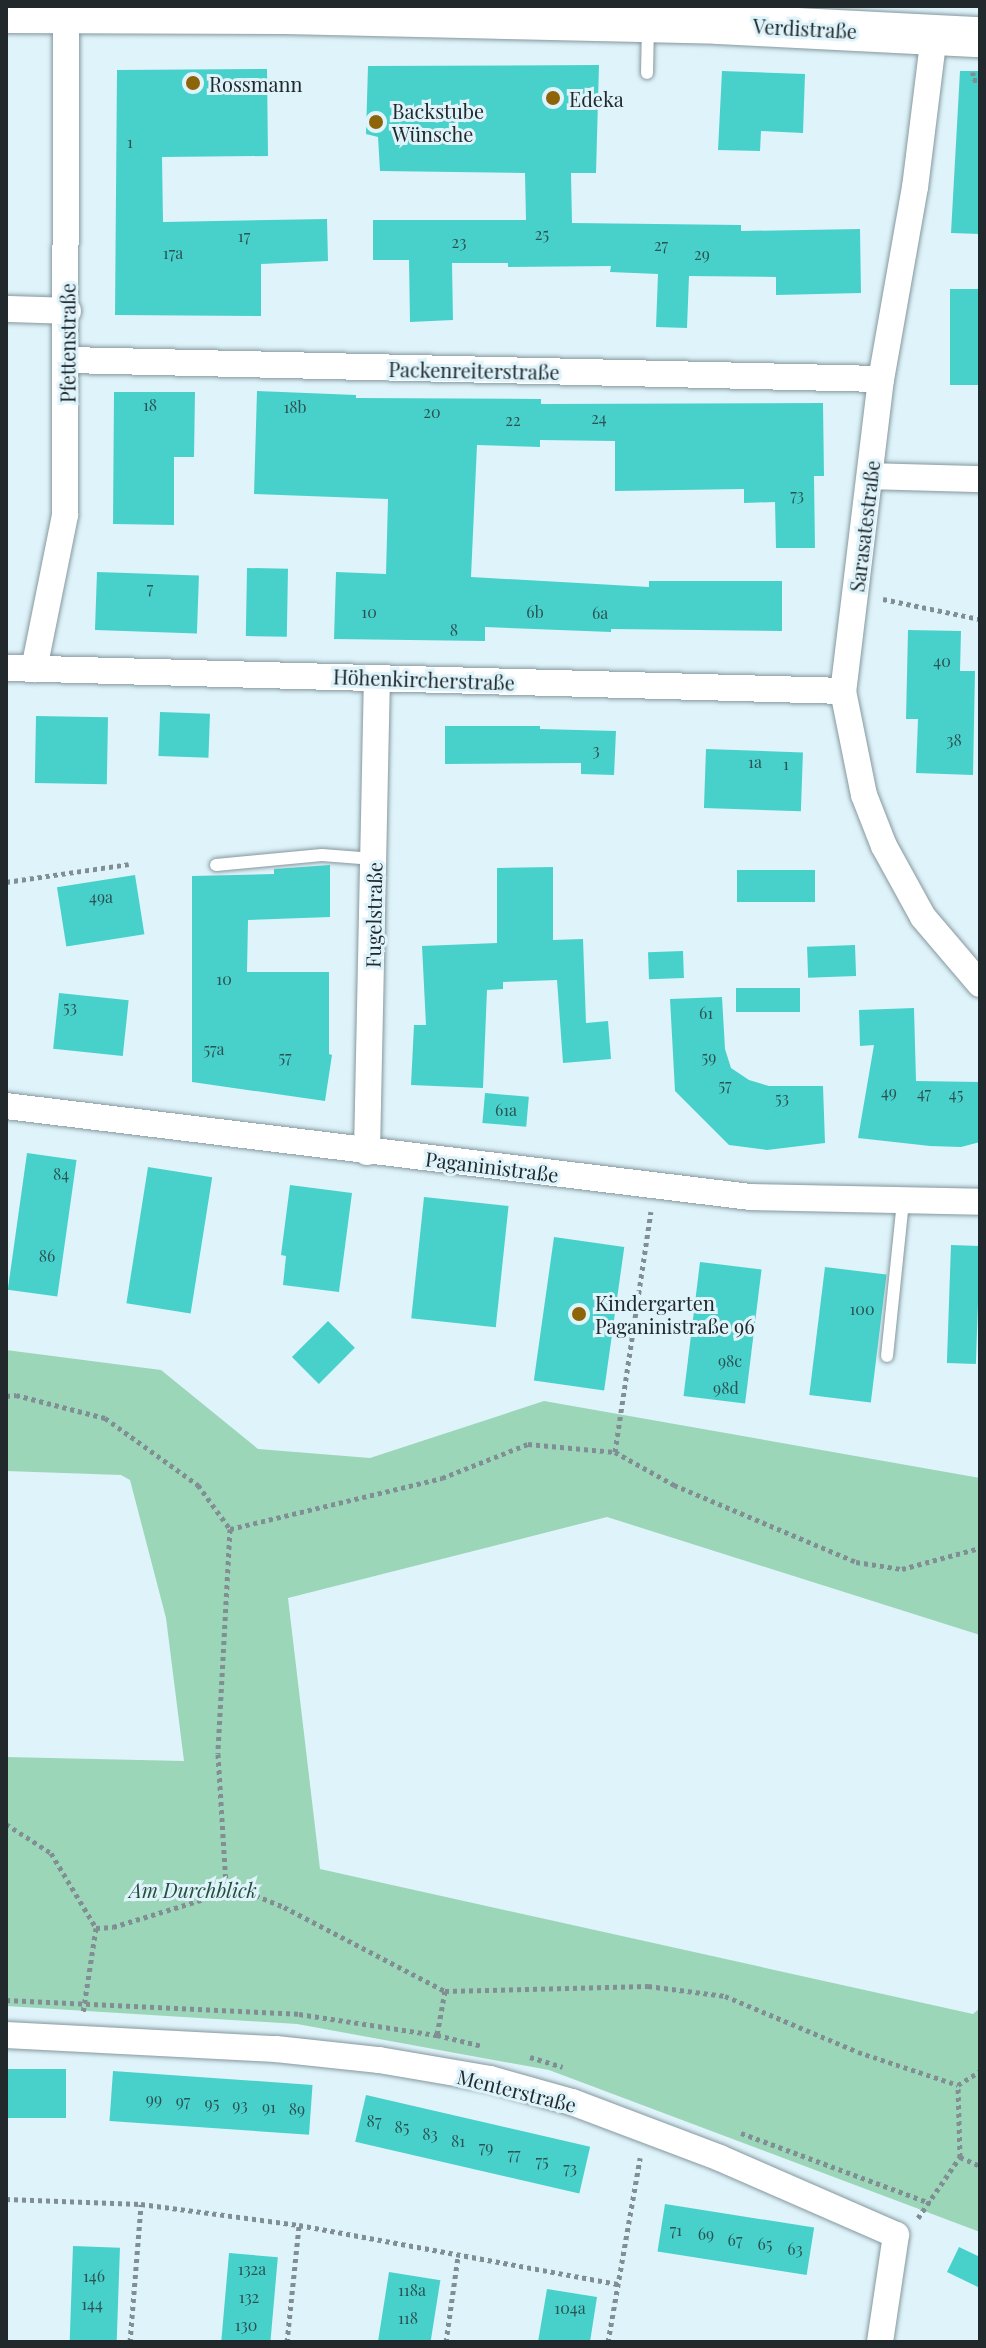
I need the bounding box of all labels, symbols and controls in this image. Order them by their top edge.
street label: Verdistraße [752,13,858,43]
place label: Rossmann [209,71,302,95]
marker: Rossmann [184,74,202,92]
place label: Edeka [569,86,624,110]
marker: Edeka [544,89,562,107]
place label: Backstube Wünsche [392,98,484,145]
marker: Backstube Wünsche [367,113,385,131]
house number: 1 [127,132,133,152]
house number: 25 [535,224,549,244]
house number: 17 [238,226,250,246]
house number: 23 [452,232,466,252]
house number: 27 [654,235,668,255]
house number: 17a [163,243,183,263]
house number: 29 [694,244,710,264]
street label: Pfettenstraße [55,283,79,403]
street label: Packenreiterstraße [388,357,560,383]
house number: 18 [143,395,157,415]
house number: 18b [283,397,307,417]
house number: 20 [423,402,441,422]
house number: 24 [591,408,607,428]
house number: 22 [505,410,521,430]
street label: Sarasatestraße [844,459,884,593]
house number: 73 [790,485,804,505]
house number: 7 [147,578,153,598]
house number: 10 [361,602,377,622]
house number: 6b [526,602,544,622]
house number: 6a [592,603,608,623]
house number: 8 [450,620,458,640]
house number: 40 [933,651,951,671]
street label: Höhenkircherstraße [333,664,515,694]
house number: 38 [946,730,962,750]
house number: 3 [592,740,600,760]
house number: 1a [748,752,762,772]
house number: 1 [783,754,789,774]
street label: Fugelstraße [360,862,386,968]
house number: 49a [89,887,113,907]
house number: 10 [216,969,232,989]
house number: 53 [63,997,77,1017]
house number: 61 [699,1003,713,1023]
house number: 57a [203,1039,225,1059]
house number: 57 [278,1047,292,1067]
house number: 59 [702,1047,716,1067]
house number: 57 [718,1075,732,1095]
house number: 49 [881,1082,897,1102]
house number: 47 [917,1083,931,1103]
house number: 45 [949,1084,963,1104]
house number: 53 [775,1088,789,1108]
house number: 61a [495,1100,517,1120]
street label: Paganinistraße [424,1146,560,1186]
house number: 84 [53,1164,69,1184]
house number: 86 [39,1246,55,1266]
place label: Kindergarten Paganinistraße 96 [595,1290,755,1337]
house number: 100 [849,1299,875,1319]
marker: Kindergarten Paganinistraße 96 [570,1305,588,1323]
house number: 98c [718,1351,742,1371]
house number: 98d [713,1378,739,1398]
park label: Am Durchblick [129,1877,257,1901]
street label: Menterstraße [455,2064,579,2116]
house number: 99 [146,2089,162,2109]
house number: 97 [176,2091,190,2111]
house number: 95 [205,2093,219,2113]
house number: 93 [232,2095,248,2115]
house number: 91 [262,2097,276,2117]
house number: 89 [289,2099,305,2119]
house number: 87 [367,2111,381,2131]
house number: 85 [395,2117,409,2137]
house number: 83 [422,2124,438,2144]
house number: 81 [451,2131,465,2151]
house number: 79 [479,2137,493,2157]
house number: 77 [508,2144,520,2164]
house number: 75 [535,2151,549,2171]
house number: 73 [563,2158,577,2178]
house number: 71 [670,2220,682,2240]
house number: 69 [698,2224,714,2244]
house number: 67 [728,2230,742,2250]
house number: 65 [758,2234,772,2254]
house number: 63 [787,2239,803,2259]
house number: 132a [238,2259,266,2279]
house number: 146 [83,2266,105,2286]
house number: 118a [398,2280,426,2300]
house number: 132 [239,2287,259,2307]
house number: 144 [81,2294,103,2314]
house number: 104a [554,2298,586,2318]
house number: 118 [398,2308,418,2328]
house number: 130 [235,2315,257,2335]

